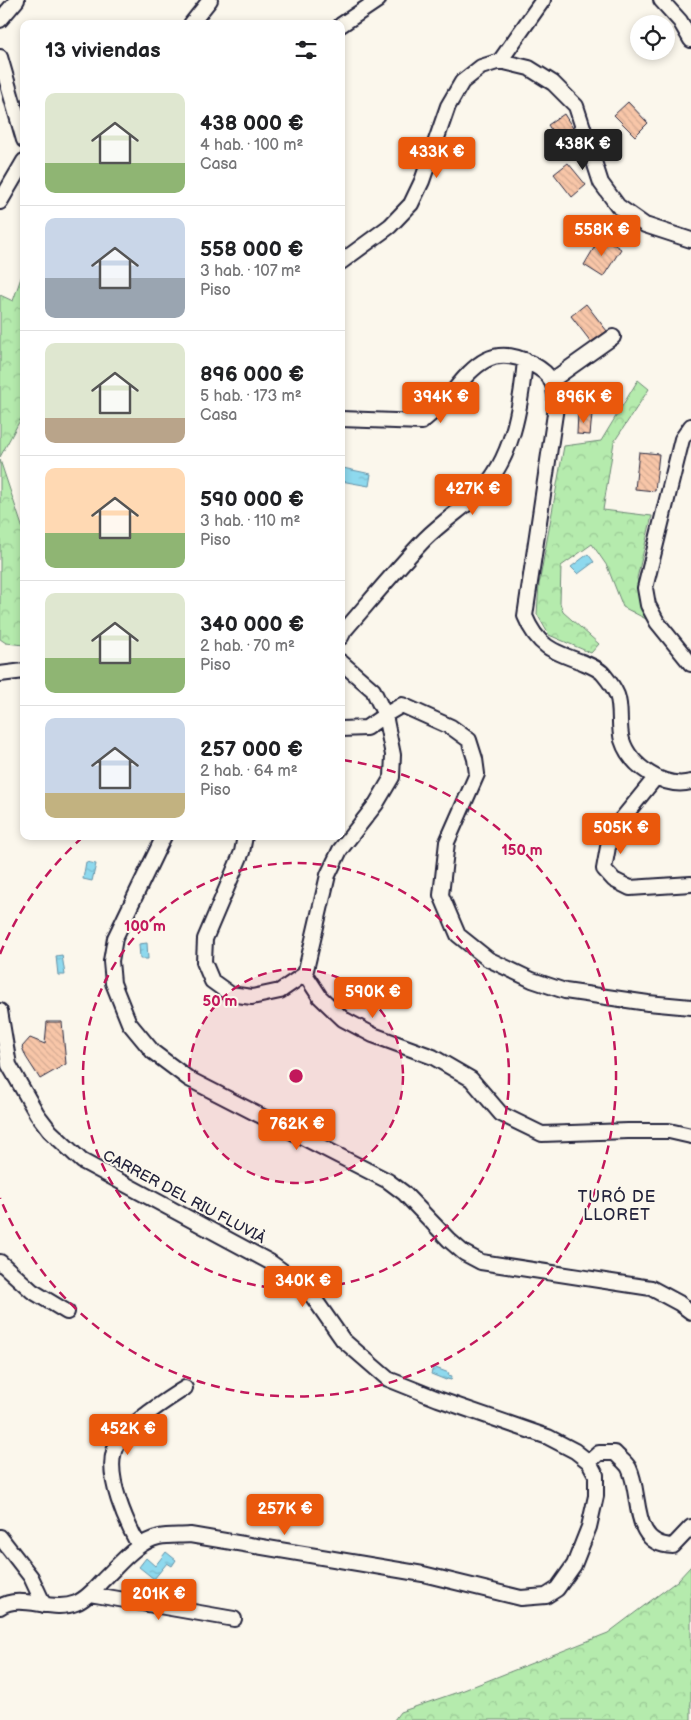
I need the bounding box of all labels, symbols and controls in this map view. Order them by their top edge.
map controls [630,15,675,60]
button: locate [630,15,675,60]
icon: filters [292,36,320,64]
text: 13 viviendas [45,38,160,63]
text: 438 000 € [200,111,304,136]
icon: home [85,113,145,173]
pin: 438K € [542,128,624,171]
text: 438K € [555,135,611,154]
text: 4 hab. · 100 m² [200,136,303,155]
pin: 433K € [396,136,478,179]
text: 433K € [409,143,465,162]
text: Casa [200,155,237,174]
pin: 558K € [561,214,643,257]
text: 558K € [574,221,630,240]
text: 558 000 € [200,237,303,262]
icon: home [85,238,145,298]
text: 3 hab. · 107 m² [200,262,301,281]
text: Piso [200,281,231,300]
text: 896 000 € [200,362,304,387]
icon: home [85,363,145,423]
pin: 394K € [400,382,482,424]
pin: 896K € [543,382,625,424]
text: 5 hab. · 173 m² [200,387,302,406]
text: 394K € [413,388,469,407]
text: 896K € [556,388,612,407]
text: Casa [200,406,237,425]
pin: 427K € [432,474,514,516]
text: 427K € [446,480,500,499]
text: 590 000 € [200,487,304,512]
icon: home [85,488,145,548]
text: 3 hab. · 110 m² [200,512,300,531]
text: Piso [200,531,231,550]
text: 340 000 € [200,612,304,637]
icon: home [85,613,145,673]
text: 2 hab. · 70 m² [200,637,295,656]
text: Piso [200,656,231,675]
text: 257 000 € [200,737,303,762]
icon: home [85,738,145,798]
text: 2 hab. · 64 m² [200,762,298,781]
text: Piso [200,781,231,800]
pin: 505K € [580,812,662,855]
text: 505K € [593,819,649,838]
text: 150 m [501,841,543,860]
text: 100 m [124,917,166,936]
pin: 590K € [332,976,414,1019]
text: 590K € [345,983,401,1002]
text: 50 m [203,992,238,1011]
centre of rings [287,1067,305,1085]
pin: 762K € [256,1108,338,1151]
text: 762K € [269,1115,325,1134]
street label: CARRER DEL RIU FLUVIÀ [100,1146,269,1248]
district label: TURÓ DE LLORET [578,1186,656,1225]
pin: 340K € [262,1266,344,1308]
text: 340K € [275,1272,331,1291]
pin: 452K € [87,1414,169,1456]
text: 452K € [100,1420,156,1439]
pin: 257K € [244,1494,326,1536]
text: 257K € [258,1500,312,1519]
pin: 201K € [118,1578,200,1621]
text: 201K € [132,1585,186,1604]

